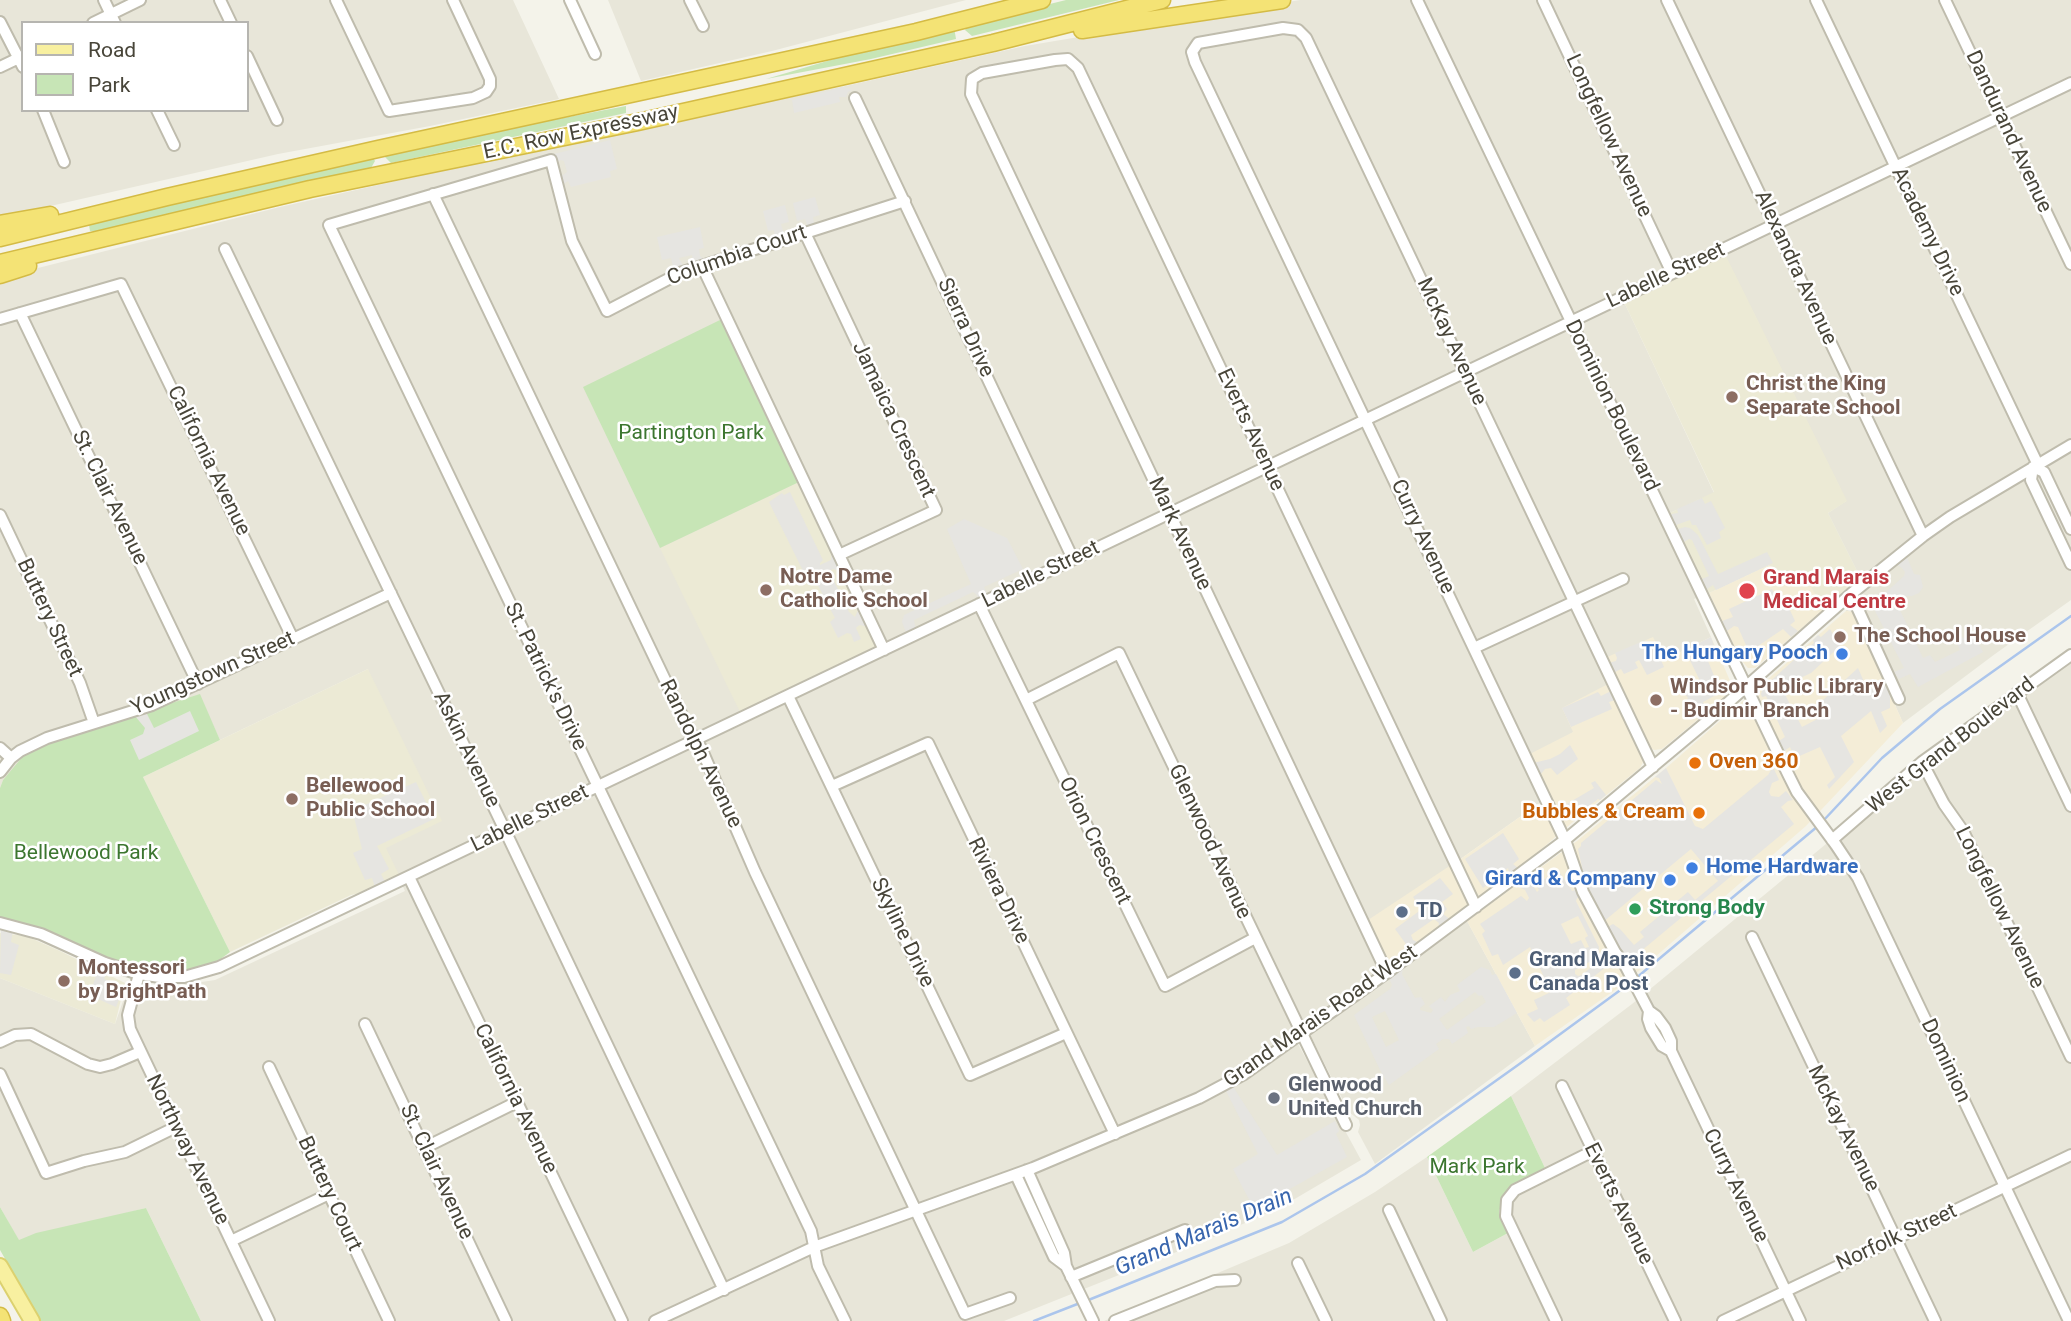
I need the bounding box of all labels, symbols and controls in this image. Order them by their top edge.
legend [21,21,248,112]
text: Road [88,38,136,62]
street label: Dandurand Avenue [1959,47,2057,217]
street label: Longfellow Avenue [1559,51,1657,221]
text: Park [88,73,130,97]
street label: E.C. Row Expressway [481,100,681,166]
street label: Academy Drive [1885,164,1969,300]
street label: Alexandra Avenue [1748,187,1842,349]
street label: Columbia Court [664,220,810,292]
street label: Labelle Street [1603,238,1729,314]
street label: Sierra Drive [931,274,999,382]
street label: McKay Avenue [1411,274,1491,410]
street label: Dominion Boulevard [1559,316,1663,496]
street label: Jamaica Crescent [846,338,940,502]
street label: Everts Avenue [1211,365,1289,495]
place label: Christ the King Separate School [1746,372,1900,422]
street label: California Avenue [161,382,255,540]
marker: Christ the King Separate School [1724,389,1740,405]
park label: Partington Park [618,421,764,447]
street label: St. Clair Avenue [66,427,152,569]
street label: Mark Avenue [1142,474,1216,594]
street label: Curry Avenue [1384,476,1460,598]
street label: Labelle Street [978,536,1104,614]
street label: Buttery Street [11,555,87,681]
place label: Notre Dame Catholic School [780,565,928,615]
place label: Grand Marais Medical Centre [1763,566,1906,616]
marker: Grand Marais Medical Centre [1737,581,1757,601]
marker: Notre Dame Catholic School [758,582,774,598]
street label: St. Patrick's Drive [498,599,592,755]
place label: The School House [1854,624,2026,650]
street label: Youngstown Street [127,627,299,721]
marker: The School House [1832,629,1848,645]
place label: The Hungary Pooch [1642,641,1828,667]
marker: The Hungary Pooch [1834,646,1850,662]
street label: West Grand Boulevard [1862,673,2040,819]
place label: Windsor Public Library - Budimir Branch [1670,675,1883,725]
street label: Randolph Avenue [653,676,747,832]
street label: Askin Avenue [427,688,505,812]
marker: Windsor Public Library - Budimir Branch [1648,692,1664,708]
place label: Oven 360 [1709,750,1798,776]
marker: Oven 360 [1687,755,1703,771]
street label: Glenwood Avenue [1162,761,1256,923]
street label: Orion Crescent [1052,773,1136,909]
place label: Bellewood Public School [306,774,435,824]
street label: Labelle Street [467,780,593,858]
marker: Bellewood Public School [284,791,300,807]
place label: Bubbles & Cream [1522,800,1685,826]
marker: Bubbles & Cream [1691,805,1707,821]
street label: Longfellow Avenue [1949,823,2049,993]
street label: Riviera Drive [961,834,1035,948]
park label: Bellewood Park [14,841,158,867]
place label: Home Hardware [1706,855,1858,881]
marker: Home Hardware [1684,860,1700,876]
place label: Girard & Company [1485,867,1656,893]
marker: Girard & Company [1662,872,1678,888]
street label: Skyline Drive [865,874,939,992]
place label: Strong Body [1649,896,1765,922]
place label: TD [1416,899,1443,925]
marker: Strong Body [1627,901,1643,917]
marker: TD [1394,904,1410,920]
street label: Grand Marais Road West [1219,941,1423,1093]
place label: Grand Marais Canada Post [1529,948,1655,998]
place label: Montessori by BrightPath [78,956,207,1006]
marker: Grand Marais Canada Post [1507,965,1523,981]
marker: Montessori by BrightPath [56,973,72,989]
street label: Dominion [1915,1015,1975,1107]
street label: California Avenue [468,1020,562,1178]
street label: McKay Avenue [1802,1062,1884,1196]
street label: Northway Avenue [140,1071,234,1229]
place label: Glenwood United Church [1288,1073,1422,1123]
marker: Glenwood United Church [1266,1090,1282,1106]
street label: St. Clair Avenue [394,1100,478,1244]
street label: Curry Avenue [1697,1125,1773,1247]
street label: Buttery Court [291,1133,367,1255]
street label: Everts Avenue [1578,1139,1658,1269]
park label: Mark Park [1429,1155,1525,1181]
water label: Grand Marais Drain [1111,1183,1297,1283]
street label: Norfolk Street [1833,1199,1961,1277]

